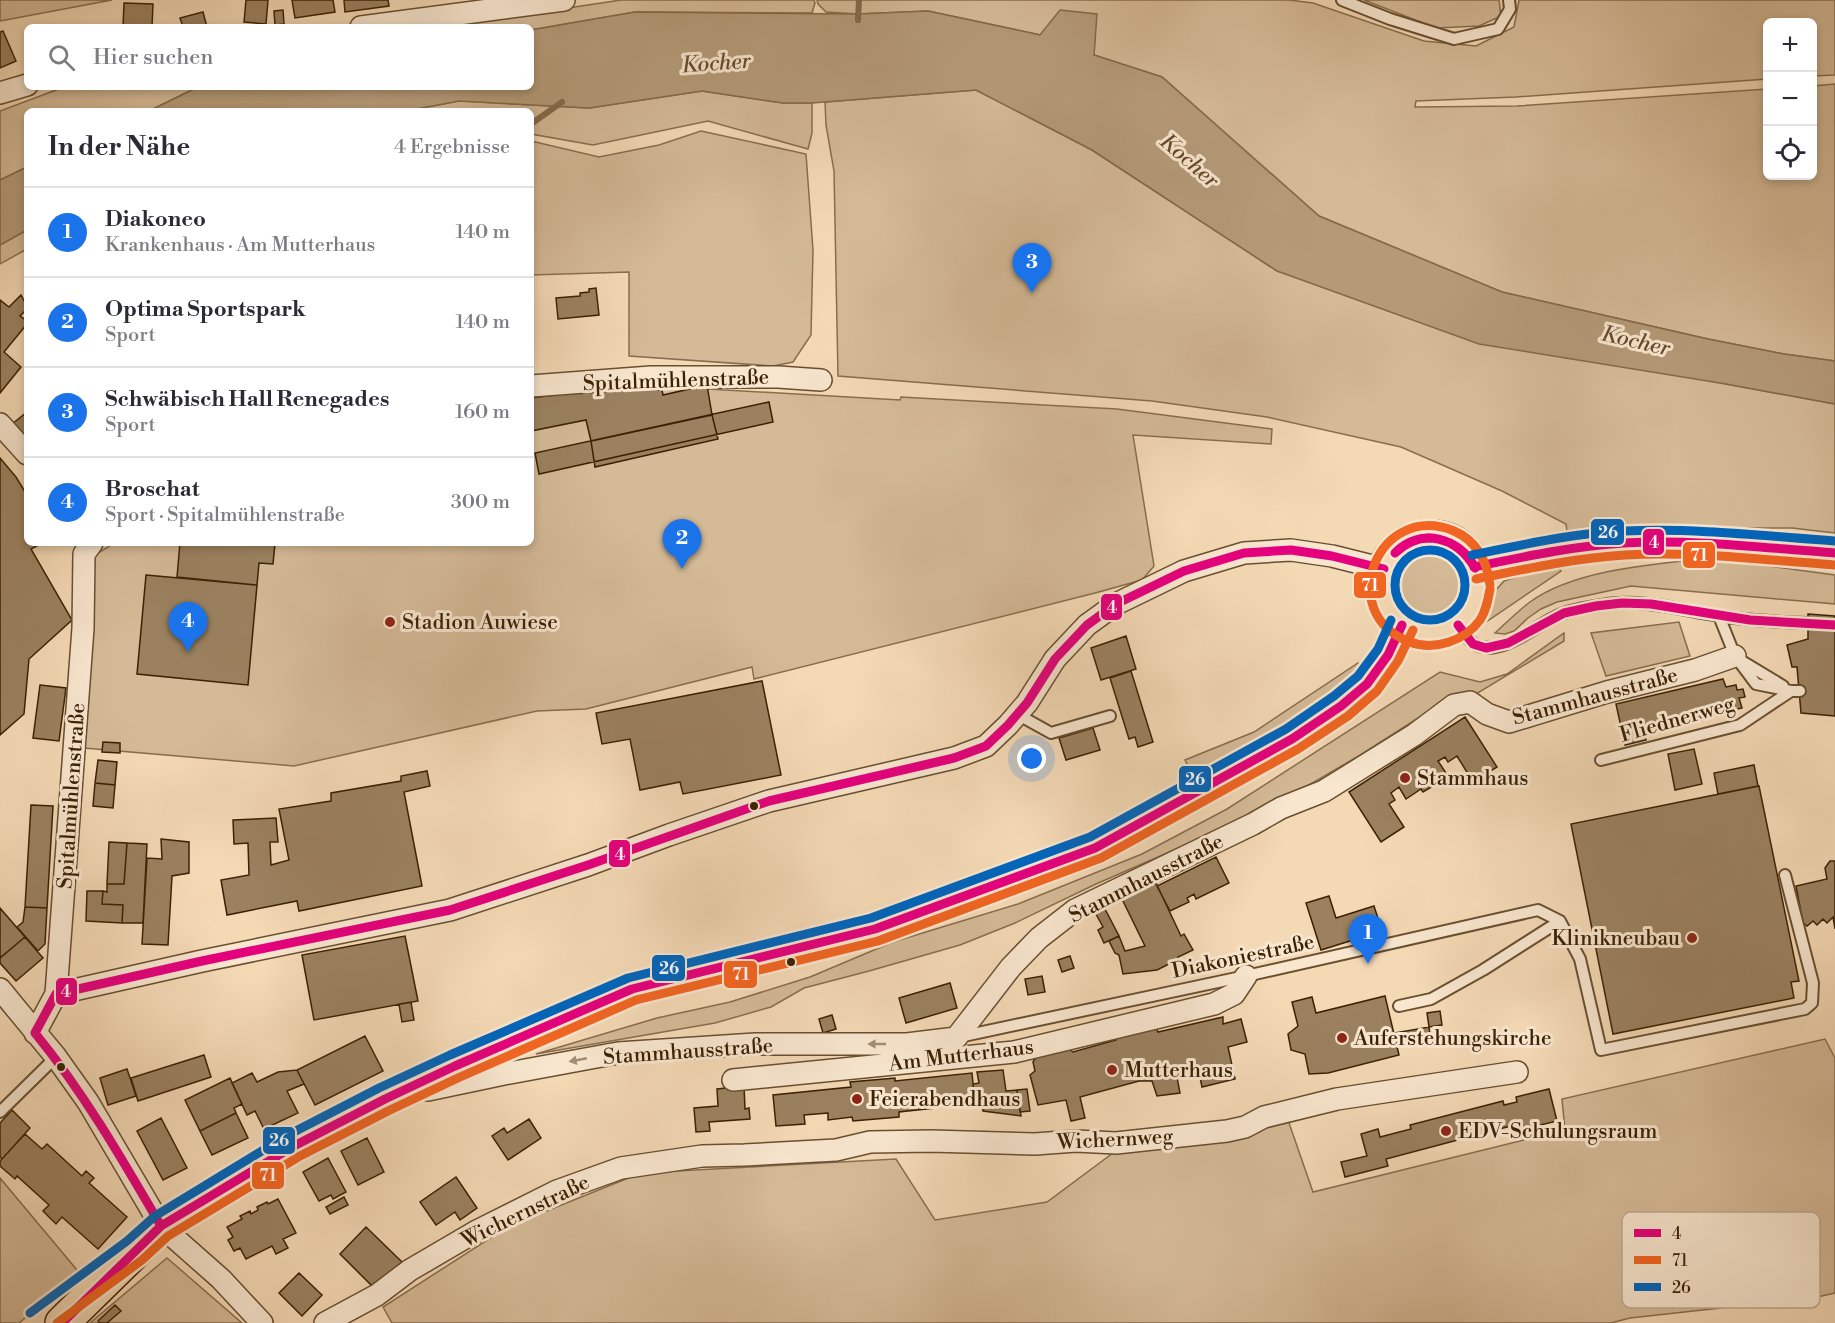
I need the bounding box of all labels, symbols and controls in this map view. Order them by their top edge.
map controls [1763,18,1817,180]
button: + [1763,18,1817,72]
search box [24,24,534,90]
icon: search [45,41,78,74]
text: Hier suchen [93,44,213,71]
water label: Kocher [681,48,752,79]
button: − [1763,72,1817,126]
button: locate [1763,126,1817,180]
water label: Kocher [1154,128,1225,195]
text: In der Nähe [48,131,190,163]
text: 4 Ergebnisse [394,135,510,160]
text: Diakoneo [105,206,206,233]
text: 1 [63,220,72,245]
text: 140 m [455,220,510,245]
text: Krankenhaus · Am Mutterhaus [105,233,375,258]
pin: 3 [1012,244,1052,293]
text: Optima Sportspark [105,296,306,323]
text: 2 [61,310,74,335]
text: 140 m [455,310,510,335]
water label: Kocher [1599,320,1673,363]
text: Sport [105,323,156,348]
street label: Spitalmühlenstraße [582,365,770,397]
text: Schwäbisch Hall Renegades [105,386,389,413]
text: 3 [61,400,74,425]
text: 160 m [455,400,510,425]
text: Sport [105,413,156,438]
text: Broschat [105,476,199,503]
text: 4 [61,490,74,515]
text: 300 m [451,490,510,515]
text: Sport · Spitalmühlenstraße [105,503,345,528]
line badge: 26 [1590,518,1625,546]
pin: 2 [662,520,702,569]
text: 26 [1598,523,1618,543]
line badge: 4 [1642,528,1665,556]
text: 4 [1649,533,1660,553]
line badge: 71 [1682,541,1716,569]
text: 71 [1690,546,1708,566]
line badge: 71 [1353,571,1387,599]
text: 71 [1361,576,1379,596]
line badge: 4 [1100,593,1123,621]
text: 4 [1107,598,1118,618]
pin: 4 [168,602,207,652]
place label: Stadion Auwiese [402,610,558,636]
marker: Stadion Auwiese [383,615,397,629]
street label: Stammhausstraße [1510,662,1681,732]
street label: Fliednerweg [1617,691,1738,749]
street label: Spitalmühlenstraße [53,702,91,890]
your location [1017,744,1046,773]
line badge: 26 [1178,765,1212,793]
place label: Stammhaus [1417,766,1529,792]
text: 26 [1185,770,1205,790]
marker: Stammhaus [1398,771,1412,785]
unlabelled marker [748,800,760,812]
street label: Stammhausstraße [1065,829,1228,929]
line badge: 4 [608,839,631,868]
text: 4 [615,845,626,865]
pin: 1 [1348,914,1388,964]
place label: Klinikneubau [1551,926,1680,952]
street label: Diakoniestraße [1169,929,1317,985]
marker: Klinikneubau [1685,931,1699,945]
line badge: 26 [651,954,686,982]
unlabelled marker [785,956,797,968]
text: 26 [659,959,679,979]
line badge: 71 [723,960,758,989]
text: 71 [732,965,750,985]
line badge: 4 [55,977,78,1006]
text: 4 [61,982,72,1002]
place label: Auferstehungskirche [1353,1026,1552,1052]
marker: Auferstehungskirche [1335,1031,1349,1045]
street label: Stammhausstraße [602,1033,774,1071]
street label: Am Mutterhaus [886,1034,1035,1078]
one-way arrow [868,1039,887,1049]
one-way arrow [568,1056,587,1065]
place label: Mutterhaus [1124,1058,1233,1084]
unlabelled marker [55,1061,67,1073]
marker: Mutterhaus [1105,1063,1119,1077]
place label: Feierabendhaus [869,1087,1020,1113]
marker: Feierabendhaus [850,1092,864,1106]
place label: EDV-Schulungsraum [1458,1119,1657,1145]
street label: Wichernweg [1055,1124,1174,1156]
marker: EDV-Schulungsraum [1439,1124,1453,1138]
line badge: 26 [262,1126,296,1155]
text: 26 [269,1131,289,1151]
line badge: 71 [251,1161,285,1190]
text: 71 [259,1166,277,1186]
street label: Wichernstraße [456,1170,594,1255]
legend [1622,1212,1820,1308]
text: 4 [1672,1224,1682,1244]
text: 71 [1672,1251,1688,1271]
text: 26 [1672,1278,1691,1298]

